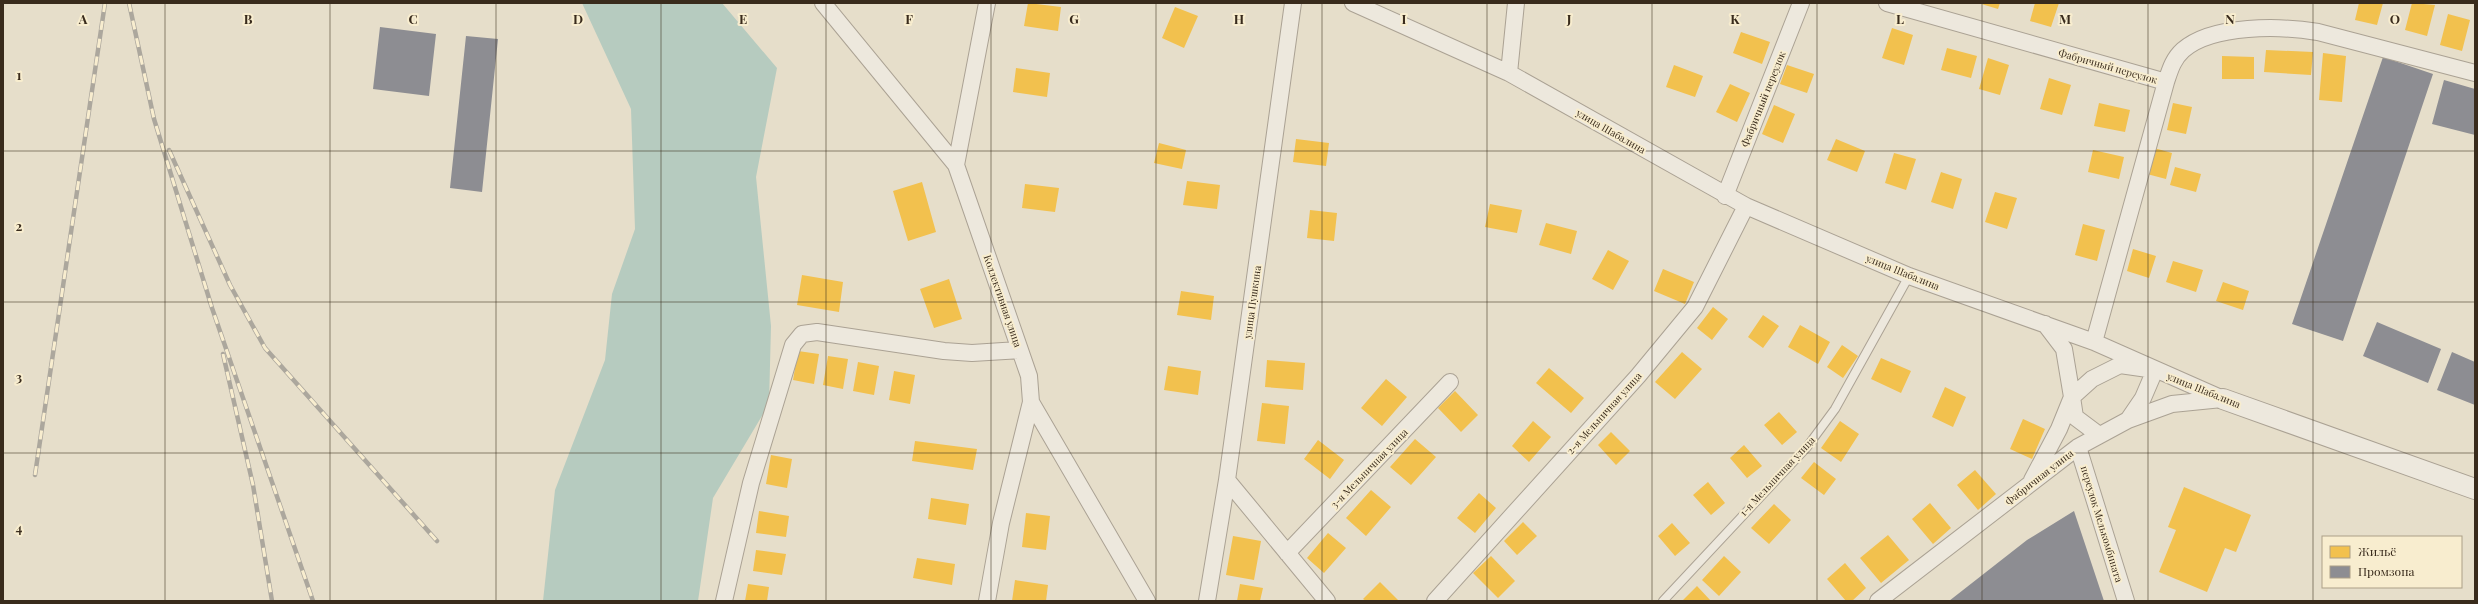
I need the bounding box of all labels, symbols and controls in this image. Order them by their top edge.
text: A [78,10,88,27]
text: B [244,10,253,27]
text: C [408,10,418,27]
text: D [573,10,583,27]
text: E [739,10,747,27]
text: F [905,10,913,27]
text: G [1069,10,1079,27]
text: H [1234,10,1244,27]
text: I [1402,10,1407,27]
text: J [1566,10,1572,27]
text: K [1730,10,1740,27]
text: L [1896,10,1904,27]
text: M [2059,10,2071,27]
text: N [2225,10,2235,27]
text: O [2390,10,2400,27]
street label: Фабричный переулок [2057,45,2159,87]
street label: Фабричный переулок [1737,49,1789,149]
text: 1 [17,66,22,83]
street label: улица Шабалина [1573,105,1648,157]
text: 2 [16,217,23,234]
street label: улица Шабалина [1863,251,1942,293]
street label: Коллективная улица [981,253,1025,349]
street label: улица Пушкина [1240,265,1264,340]
text: 3 [16,368,22,385]
street label: 2-я Мельничная улица [1563,369,1645,457]
street label: улица Шабалина [2164,369,2243,411]
street label: 3-я Мельничная улица [1327,425,1411,511]
street label: 1-я Мельничная улица [1736,433,1818,519]
street label: Фабричная улица [2002,446,2076,508]
street label: переулок Мелькомбината [2078,464,2126,584]
text: 4 [16,519,23,536]
legend [2322,536,2462,588]
text: Жильё [2358,543,2396,559]
text: Промзона [2358,563,2415,579]

